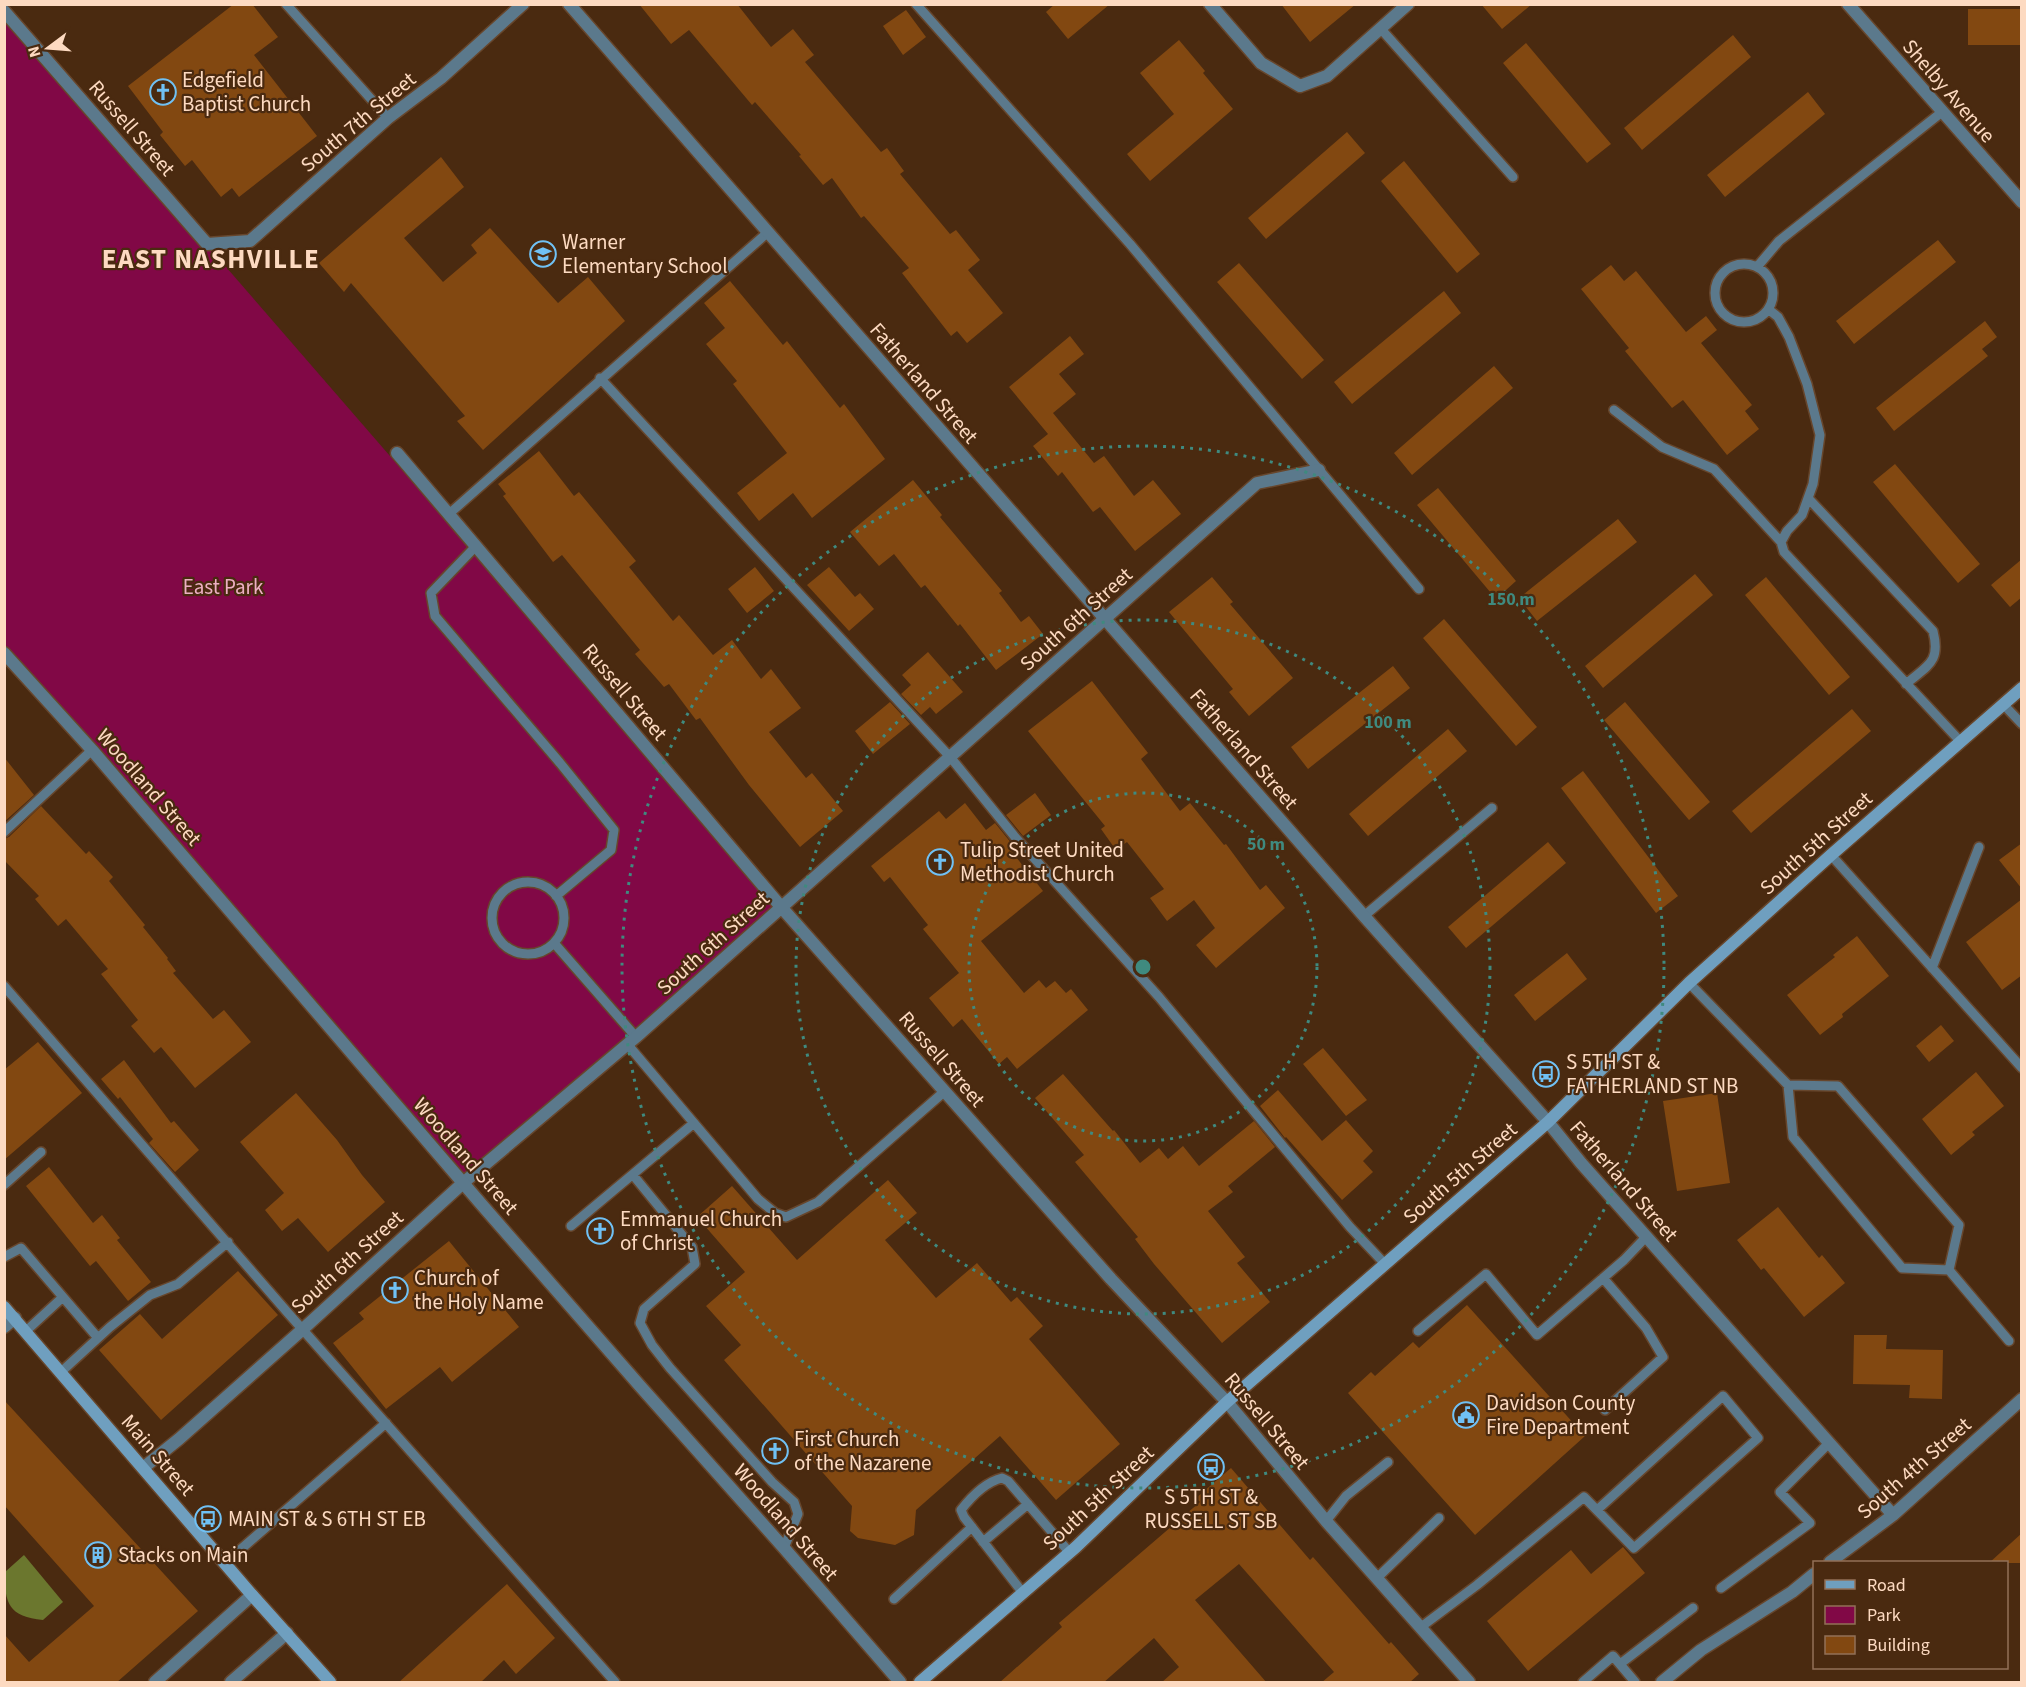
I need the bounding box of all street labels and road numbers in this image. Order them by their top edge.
street label: Shelby Avenue [1895,33,2003,149]
street label: South 7th Street [294,65,422,179]
street label: Russell Street [82,73,182,183]
street label: Fatherland Street [863,316,985,450]
street label: South 6th Street [1013,560,1139,678]
street label: Russell Street [575,637,675,747]
street label: Fatherland Street [1183,682,1305,816]
street label: Woodland Street [90,722,208,852]
street label: South 5th Street [1753,784,1879,902]
street label: South 6th Street [650,884,776,1002]
street label: Russell Street [892,1004,992,1114]
street label: Woodland Street [407,1091,525,1221]
street label: Fatherland Street [1563,1114,1685,1248]
street label: South 5th Street [1396,1115,1524,1231]
street label: South 6th Street [284,1203,410,1321]
street label: Russell Street [1217,1366,1317,1476]
street label: Main Street [114,1408,202,1502]
street label: South 4th Street [1850,1410,1978,1526]
street label: South 5th Street [1036,1438,1160,1558]
street label: Woodland Street [727,1457,845,1587]

